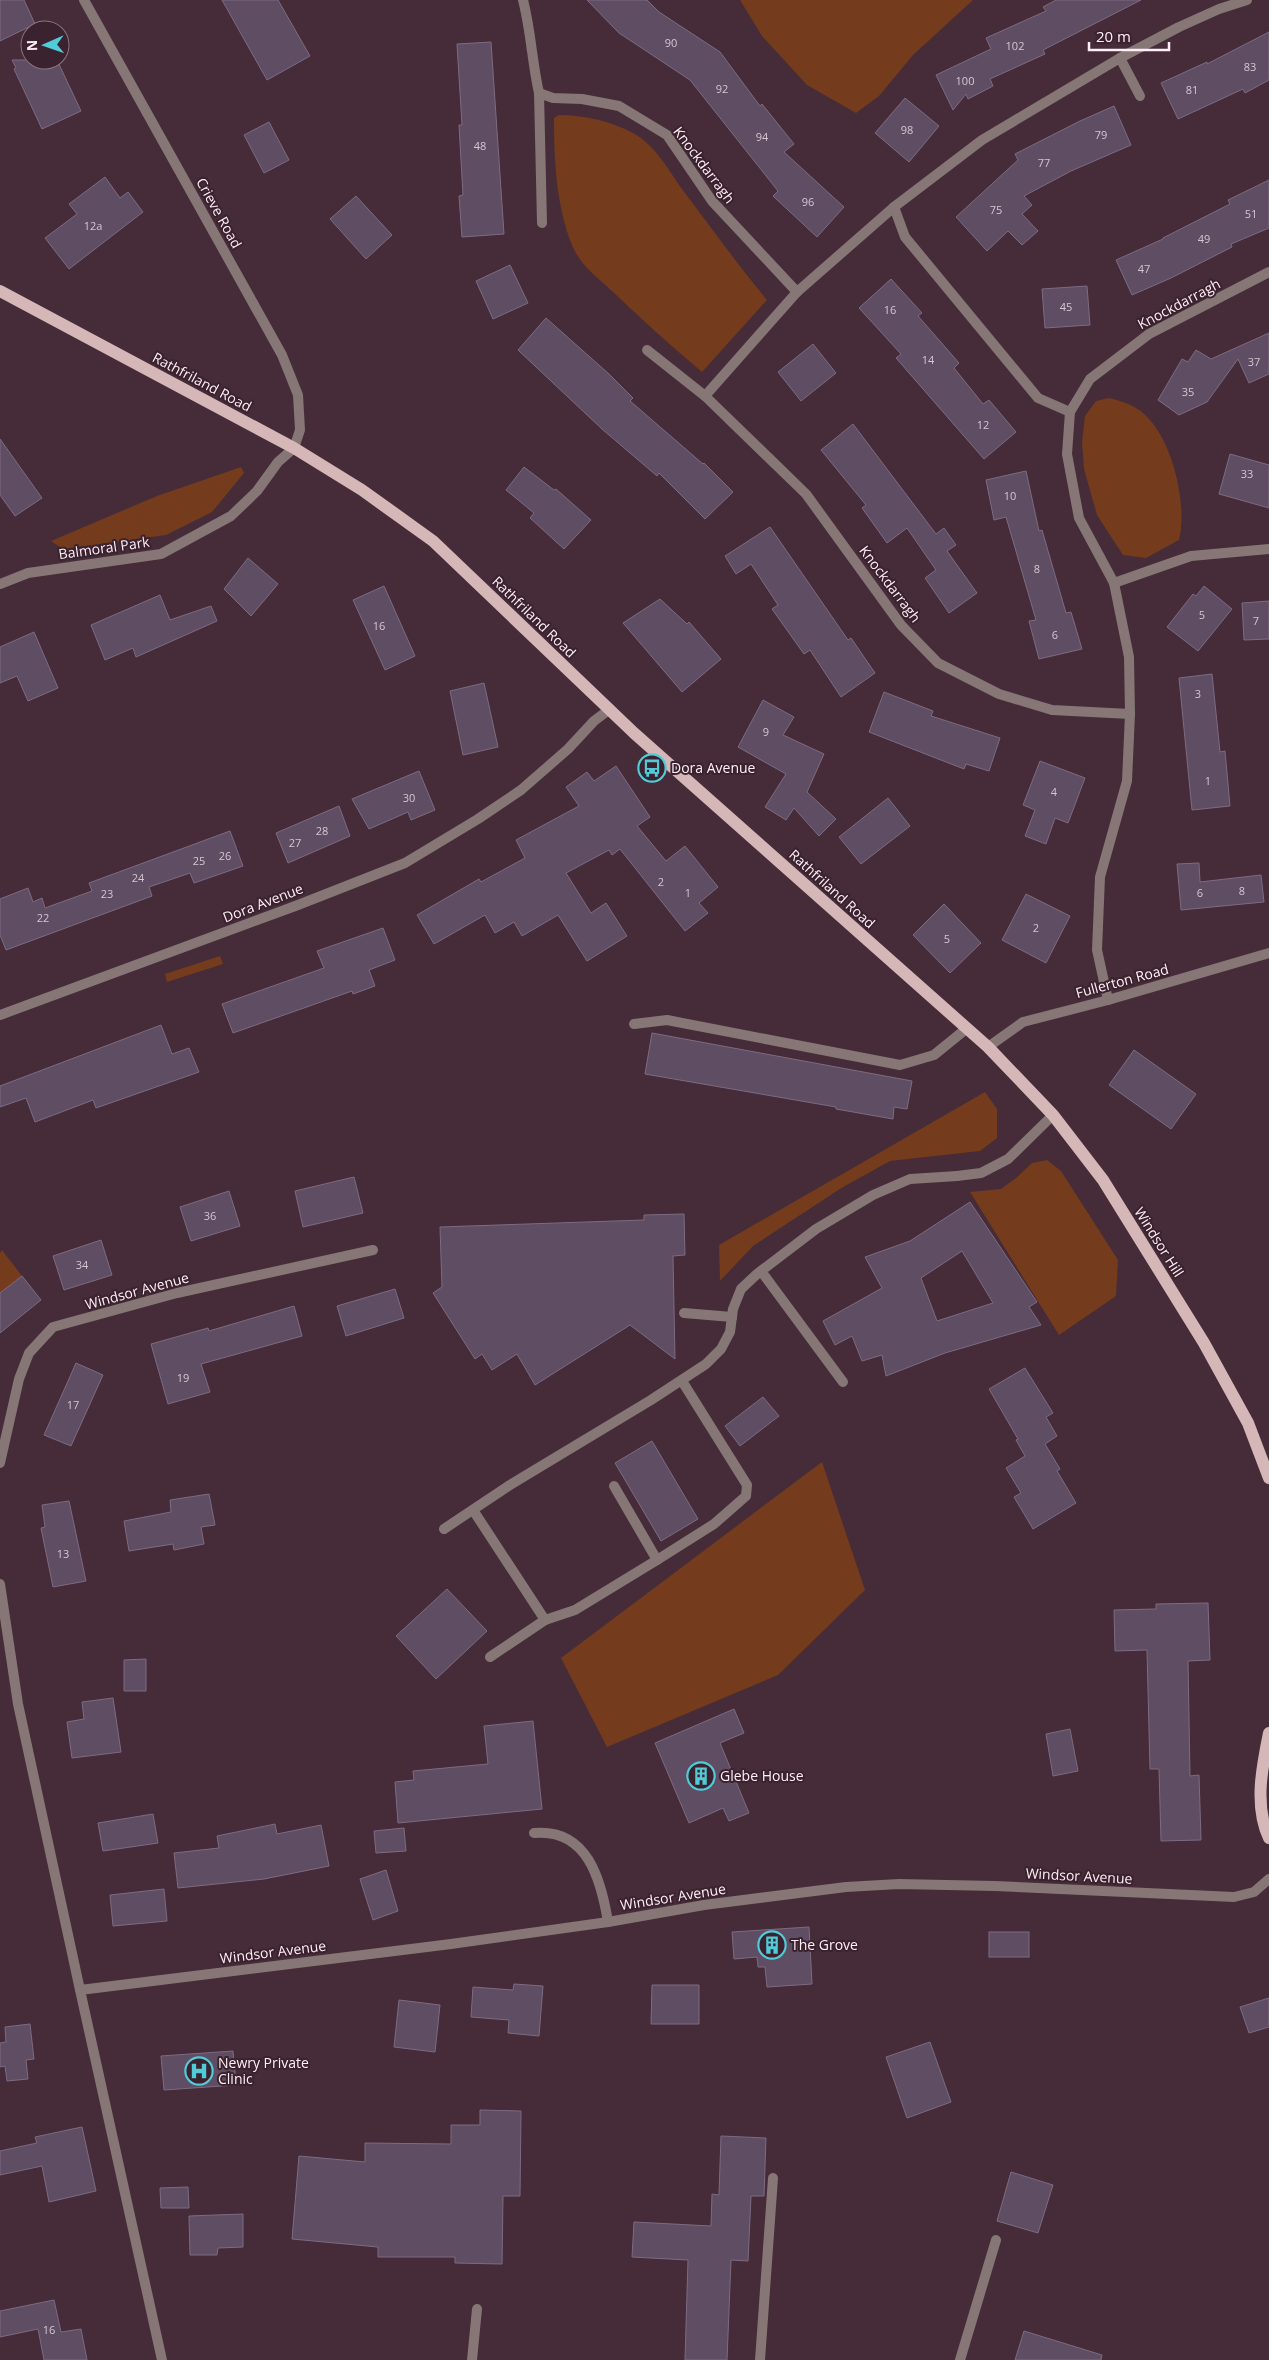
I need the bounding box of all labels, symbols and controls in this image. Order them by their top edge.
north arrow [20,20,70,70]
scale bar [1089,20,1169,52]
text: 20 m [1096,26,1131,46]
house number: 90 [665,35,677,50]
house number: 102 [1006,38,1024,53]
text: N [22,39,41,51]
house number: 83 [1244,59,1256,74]
house number: 100 [956,73,974,88]
house number: 92 [716,81,728,96]
house number: 81 [1186,82,1198,97]
street label: Knockdarragh [669,122,739,207]
house number: 98 [901,122,913,137]
house number: 79 [1095,127,1107,142]
house number: 94 [756,129,769,144]
house number: 48 [474,138,486,153]
house number: 77 [1038,155,1050,170]
street label: Crieve Road [192,174,247,251]
house number: 96 [802,194,814,209]
house number: 75 [990,202,1002,217]
house number: 51 [1245,206,1257,221]
house number: 12a [84,218,102,233]
house number: 49 [1198,231,1210,246]
house number: 47 [1138,261,1150,276]
street label: Knockdarragh [1134,274,1224,333]
house number: 45 [1060,299,1072,314]
house number: 16 [884,302,896,317]
street label: Rathfriland Road [149,347,255,416]
house number: 14 [922,352,935,367]
house number: 37 [1248,354,1260,369]
house number: 35 [1182,384,1194,399]
house number: 12 [977,417,989,432]
house number: 33 [1241,466,1253,481]
house number: 10 [1004,488,1016,503]
street label: Balmoral Park [57,532,151,563]
street label: Knockdarragh [855,541,925,626]
house number: 8 [1034,561,1040,576]
street label: Rathfriland Road [488,572,580,662]
house number: 5 [1199,607,1205,622]
house number: 7 [1253,613,1259,628]
house number: 16 [373,618,385,633]
house number: 6 [1052,627,1058,642]
house number: 3 [1195,686,1201,701]
house number: 9 [763,724,769,739]
bus stop icon: Dora Avenue [637,753,667,783]
place label: Dora Avenue [671,758,756,777]
house number: 1 [1205,773,1211,788]
house number: 4 [1051,784,1058,799]
house number: 30 [403,790,415,805]
house number: 28 [316,823,328,838]
house number: 27 [289,835,301,850]
street label: Rathfriland Road [785,845,879,932]
house number: 26 [219,848,231,863]
house number: 25 [193,853,205,868]
house number: 24 [132,870,145,885]
house number: 2 [658,874,664,889]
street label: Dora Avenue [220,878,306,927]
house number: 8 [1239,883,1245,898]
house number: 1 [685,885,691,900]
house number: 6 [1197,885,1203,900]
house number: 23 [101,886,113,901]
house number: 22 [37,910,49,925]
house number: 2 [1033,920,1039,935]
house number: 5 [944,931,950,946]
street label: Fullerton Road [1073,959,1170,1002]
street label: Windsor Hill [1130,1203,1188,1280]
house number: 36 [204,1208,216,1223]
house number: 34 [76,1257,89,1272]
street label: Windsor Avenue [83,1267,191,1314]
house number: 19 [177,1370,189,1385]
house number: 17 [67,1397,79,1412]
house number: 13 [57,1546,69,1561]
building icon: Glebe House [686,1761,716,1791]
place label: Glebe House [720,1766,804,1785]
street label: Windsor Avenue [1025,1863,1133,1888]
street label: Windsor Avenue [619,1879,727,1914]
building icon: The Grove [757,1930,787,1960]
place label: The Grove [791,1935,858,1954]
street label: Windsor Avenue [219,1936,327,1967]
place label: Newry Private Clinic [218,2053,309,2088]
hospital icon: Newry Private Clinic [184,2056,214,2086]
house number: 16 [43,2322,55,2337]

